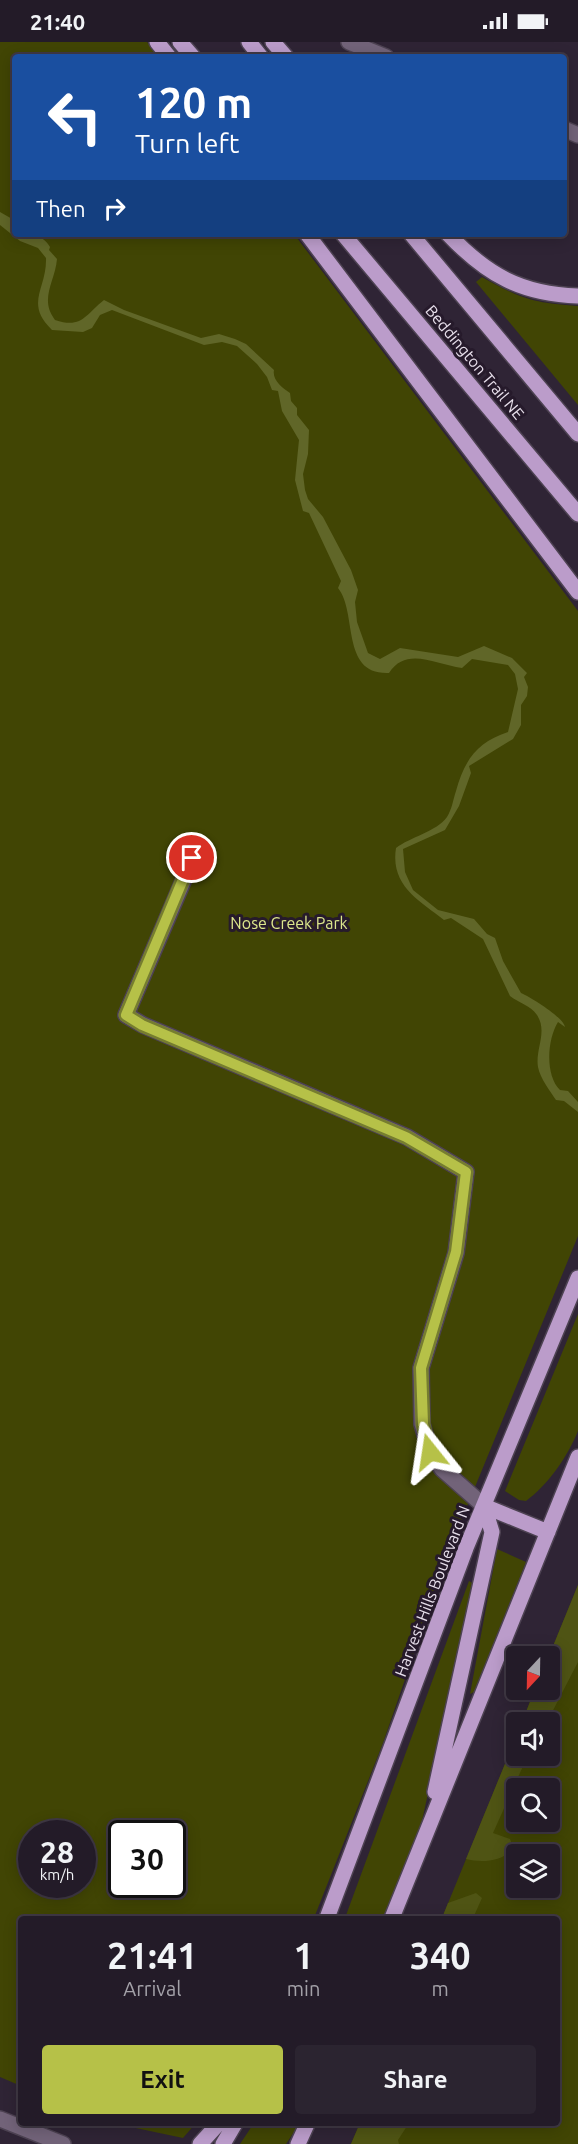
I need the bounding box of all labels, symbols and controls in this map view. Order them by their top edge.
text: 21:40 [30,9,85,34]
icon: left [36,78,114,156]
text: 120 m [135,79,252,126]
text: Turn left [135,128,239,158]
icon: right [98,192,131,225]
text: Then [36,196,86,221]
street label: Beddington Trail NE [422,301,528,423]
pin [166,832,217,883]
icon: arrive [175,841,208,874]
park label: Nose Creek Park [230,914,348,932]
position arrow [398,1420,462,1484]
street label: Harvest Hills Boulevard N [391,1503,473,1679]
north arrow [506,1646,560,1700]
map controls [506,1646,560,1898]
button: sound [506,1712,560,1766]
button: search [506,1778,560,1832]
speed limit sign: 30 [108,1820,186,1898]
text: 28 [40,1835,74,1869]
button: layers [506,1844,560,1898]
text: km/h [40,1866,74,1883]
text: 21:41 [107,1935,197,1976]
text: 1 [293,1935,314,1976]
text: 340 [410,1935,471,1976]
text: Arrival [123,1977,182,2000]
text: min [287,1977,320,2000]
text: m [432,1977,449,2000]
button: Exit [42,2045,283,2114]
button: Share [295,2045,536,2114]

